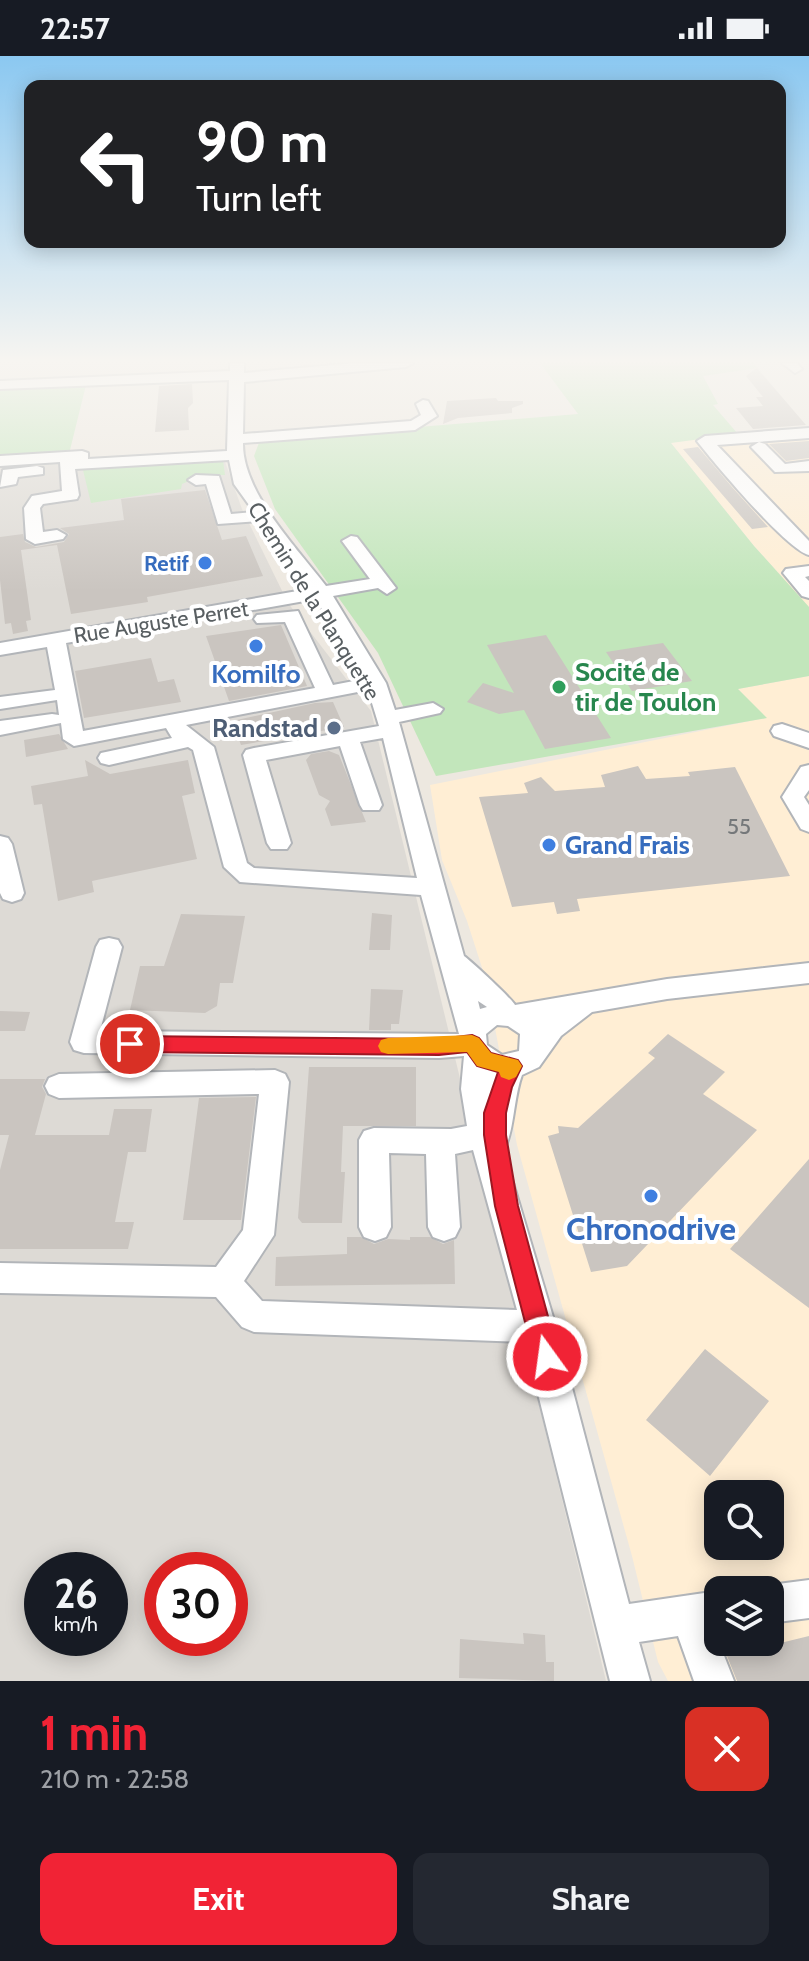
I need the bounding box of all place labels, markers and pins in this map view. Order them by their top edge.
place label: Retif [144,550,190,577]
marker: Retif [196,554,214,572]
marker: Komilfo [247,637,265,655]
place label: Socité de tir de Toulon [575,656,716,718]
place label: Komilfo [211,658,301,690]
marker: Socité de tir de Toulon [550,678,568,696]
place label: Randstad [212,712,318,744]
marker: Randstad [325,719,343,737]
place label: Grand Frais [565,829,690,861]
marker: Grand Frais [540,836,558,854]
pin [96,1010,164,1078]
marker: Chronodrive [642,1187,660,1205]
place label: Chronodrive [566,1209,736,1248]

